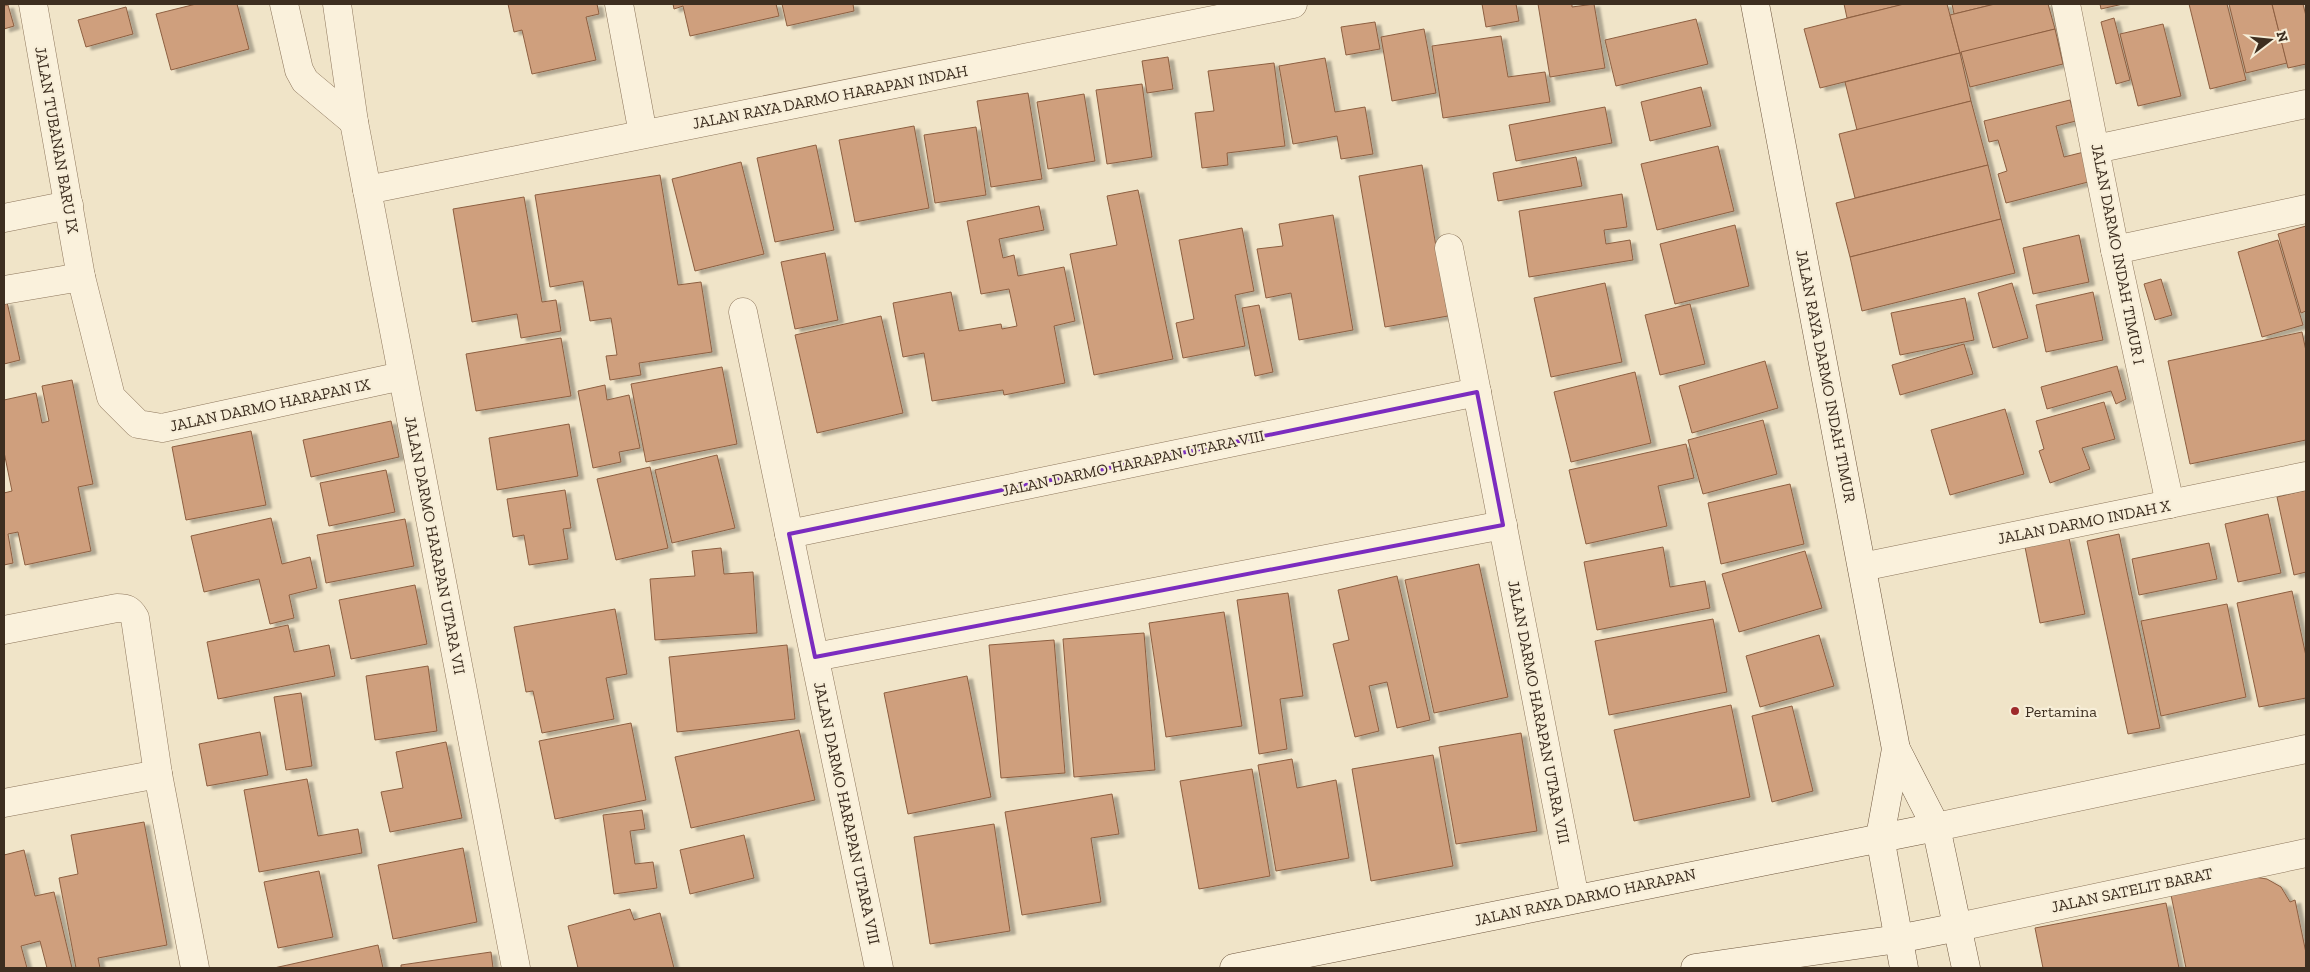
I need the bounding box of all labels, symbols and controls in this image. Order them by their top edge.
north arrow [2245,15,2295,65]
text: N [2272,29,2292,44]
street label: JALAN TUBANAN BARU IX [31,45,83,235]
street label: JALAN RAYA DARMO HARAPAN INDAH [691,61,969,133]
street label: JALAN DARMO INDAH TIMUR I [2087,142,2149,366]
street label: JALAN RAYA DARMO INDAH TIMUR [1792,248,1860,504]
street label: JALAN DARMO HARAPAN IX [168,374,372,436]
street label: JALAN DARMO HARAPAN UTARA VII [401,414,469,676]
street label: JALAN DARMO HARAPAN UTARA VIII [1000,426,1266,500]
street label: JALAN DARMO INDAH X [1996,496,2172,548]
street label: JALAN DARMO HARAPAN UTARA VIII [1504,578,1574,846]
street label: JALAN DARMO HARAPAN UTARA VIII [810,680,884,946]
place label: Pertamina [2025,702,2097,721]
marker: Pertamina [2009,705,2021,717]
street label: JALAN RAYA DARMO HARAPAN [1472,864,1698,930]
street label: JALAN SATELIT BARAT [2049,864,2215,916]

